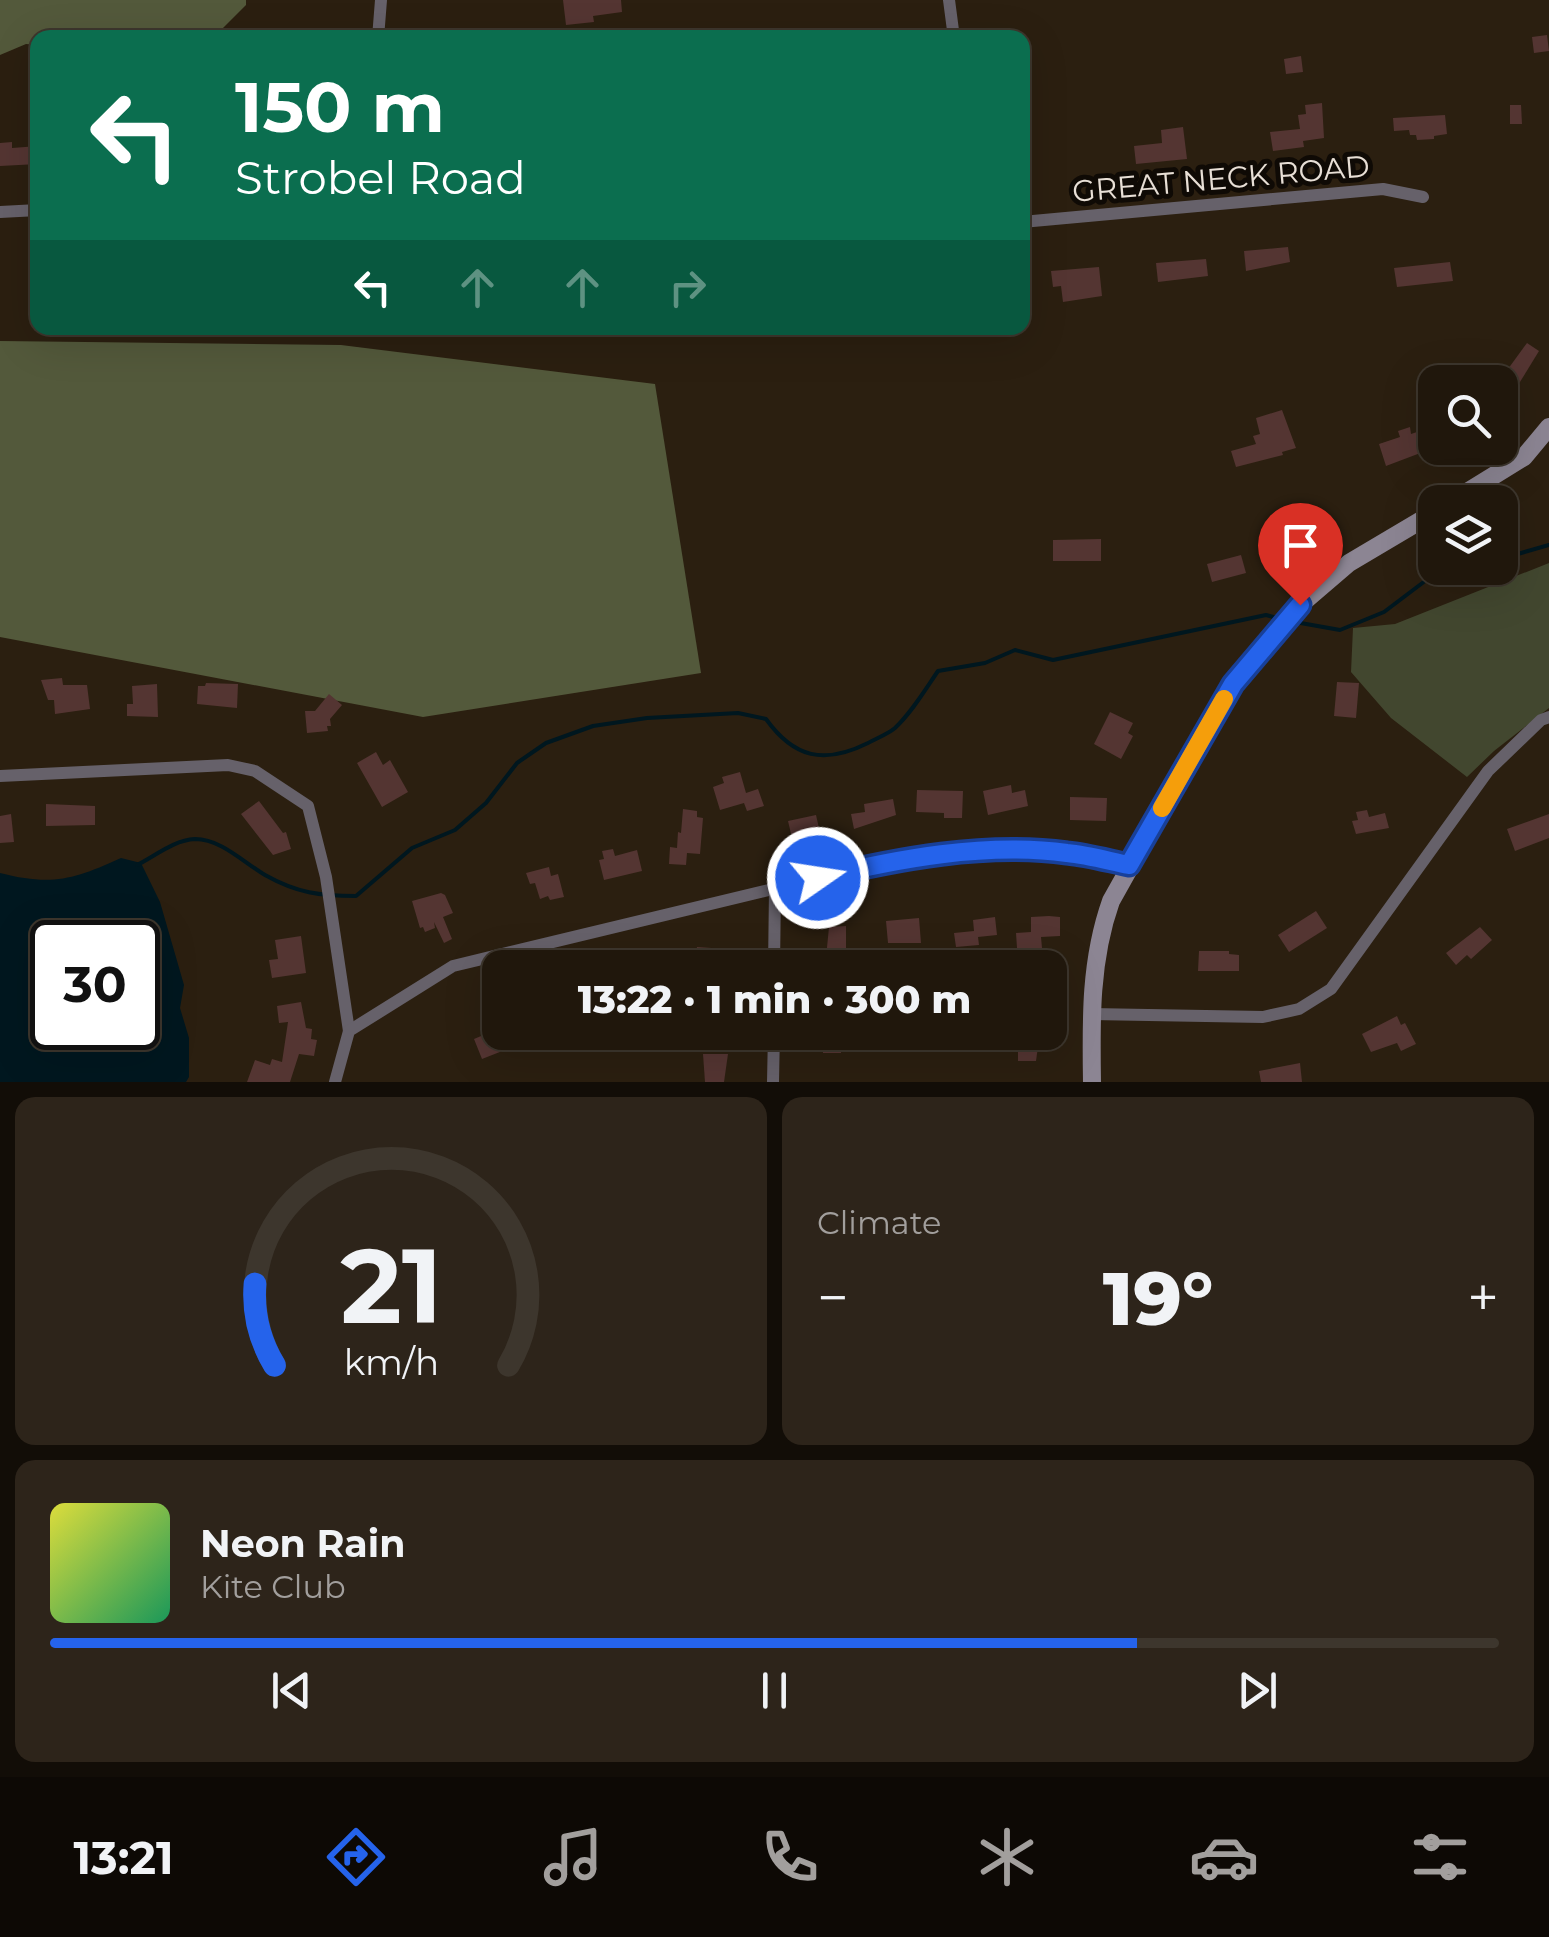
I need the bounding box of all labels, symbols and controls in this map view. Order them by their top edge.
text: 150 m [235,64,445,150]
icon: left [70,70,200,200]
street label: GREAT NECK ROAD [1071,147,1371,210]
text: Strobel Road [235,150,526,205]
icon: left [345,260,400,315]
icon: ahead [450,260,505,315]
icon: ahead [555,260,610,315]
icon: right [660,260,715,315]
map controls [1418,365,1518,585]
button: search [1418,365,1518,465]
button: layers [1418,485,1518,585]
pin [1258,503,1343,606]
icon: arrive [1273,518,1328,573]
position arrow [766,826,870,930]
speed limit sign: 30 [30,920,160,1050]
text: 13:22 · 1 min · 300 m [578,976,971,1023]
text: Climate [817,1203,941,1242]
text: 21 [340,1222,442,1349]
text: 19° [1103,1252,1213,1344]
text: − [817,1264,849,1331]
text: + [1467,1264,1499,1331]
text: km/h [343,1340,439,1384]
text: Neon Rain [200,1520,405,1567]
text: Kite Club [200,1567,346,1606]
icon: previous [264,1663,319,1718]
icon: pause [747,1663,802,1718]
icon: next [1230,1663,1285,1718]
icon: directions [321,1822,391,1892]
icon: music [538,1822,608,1892]
icon: phone [755,1822,825,1892]
icon: climate [972,1822,1042,1892]
icon: car [1189,1822,1259,1892]
icon: filters [1405,1822,1475,1892]
text: 13:21 [73,1830,174,1885]

